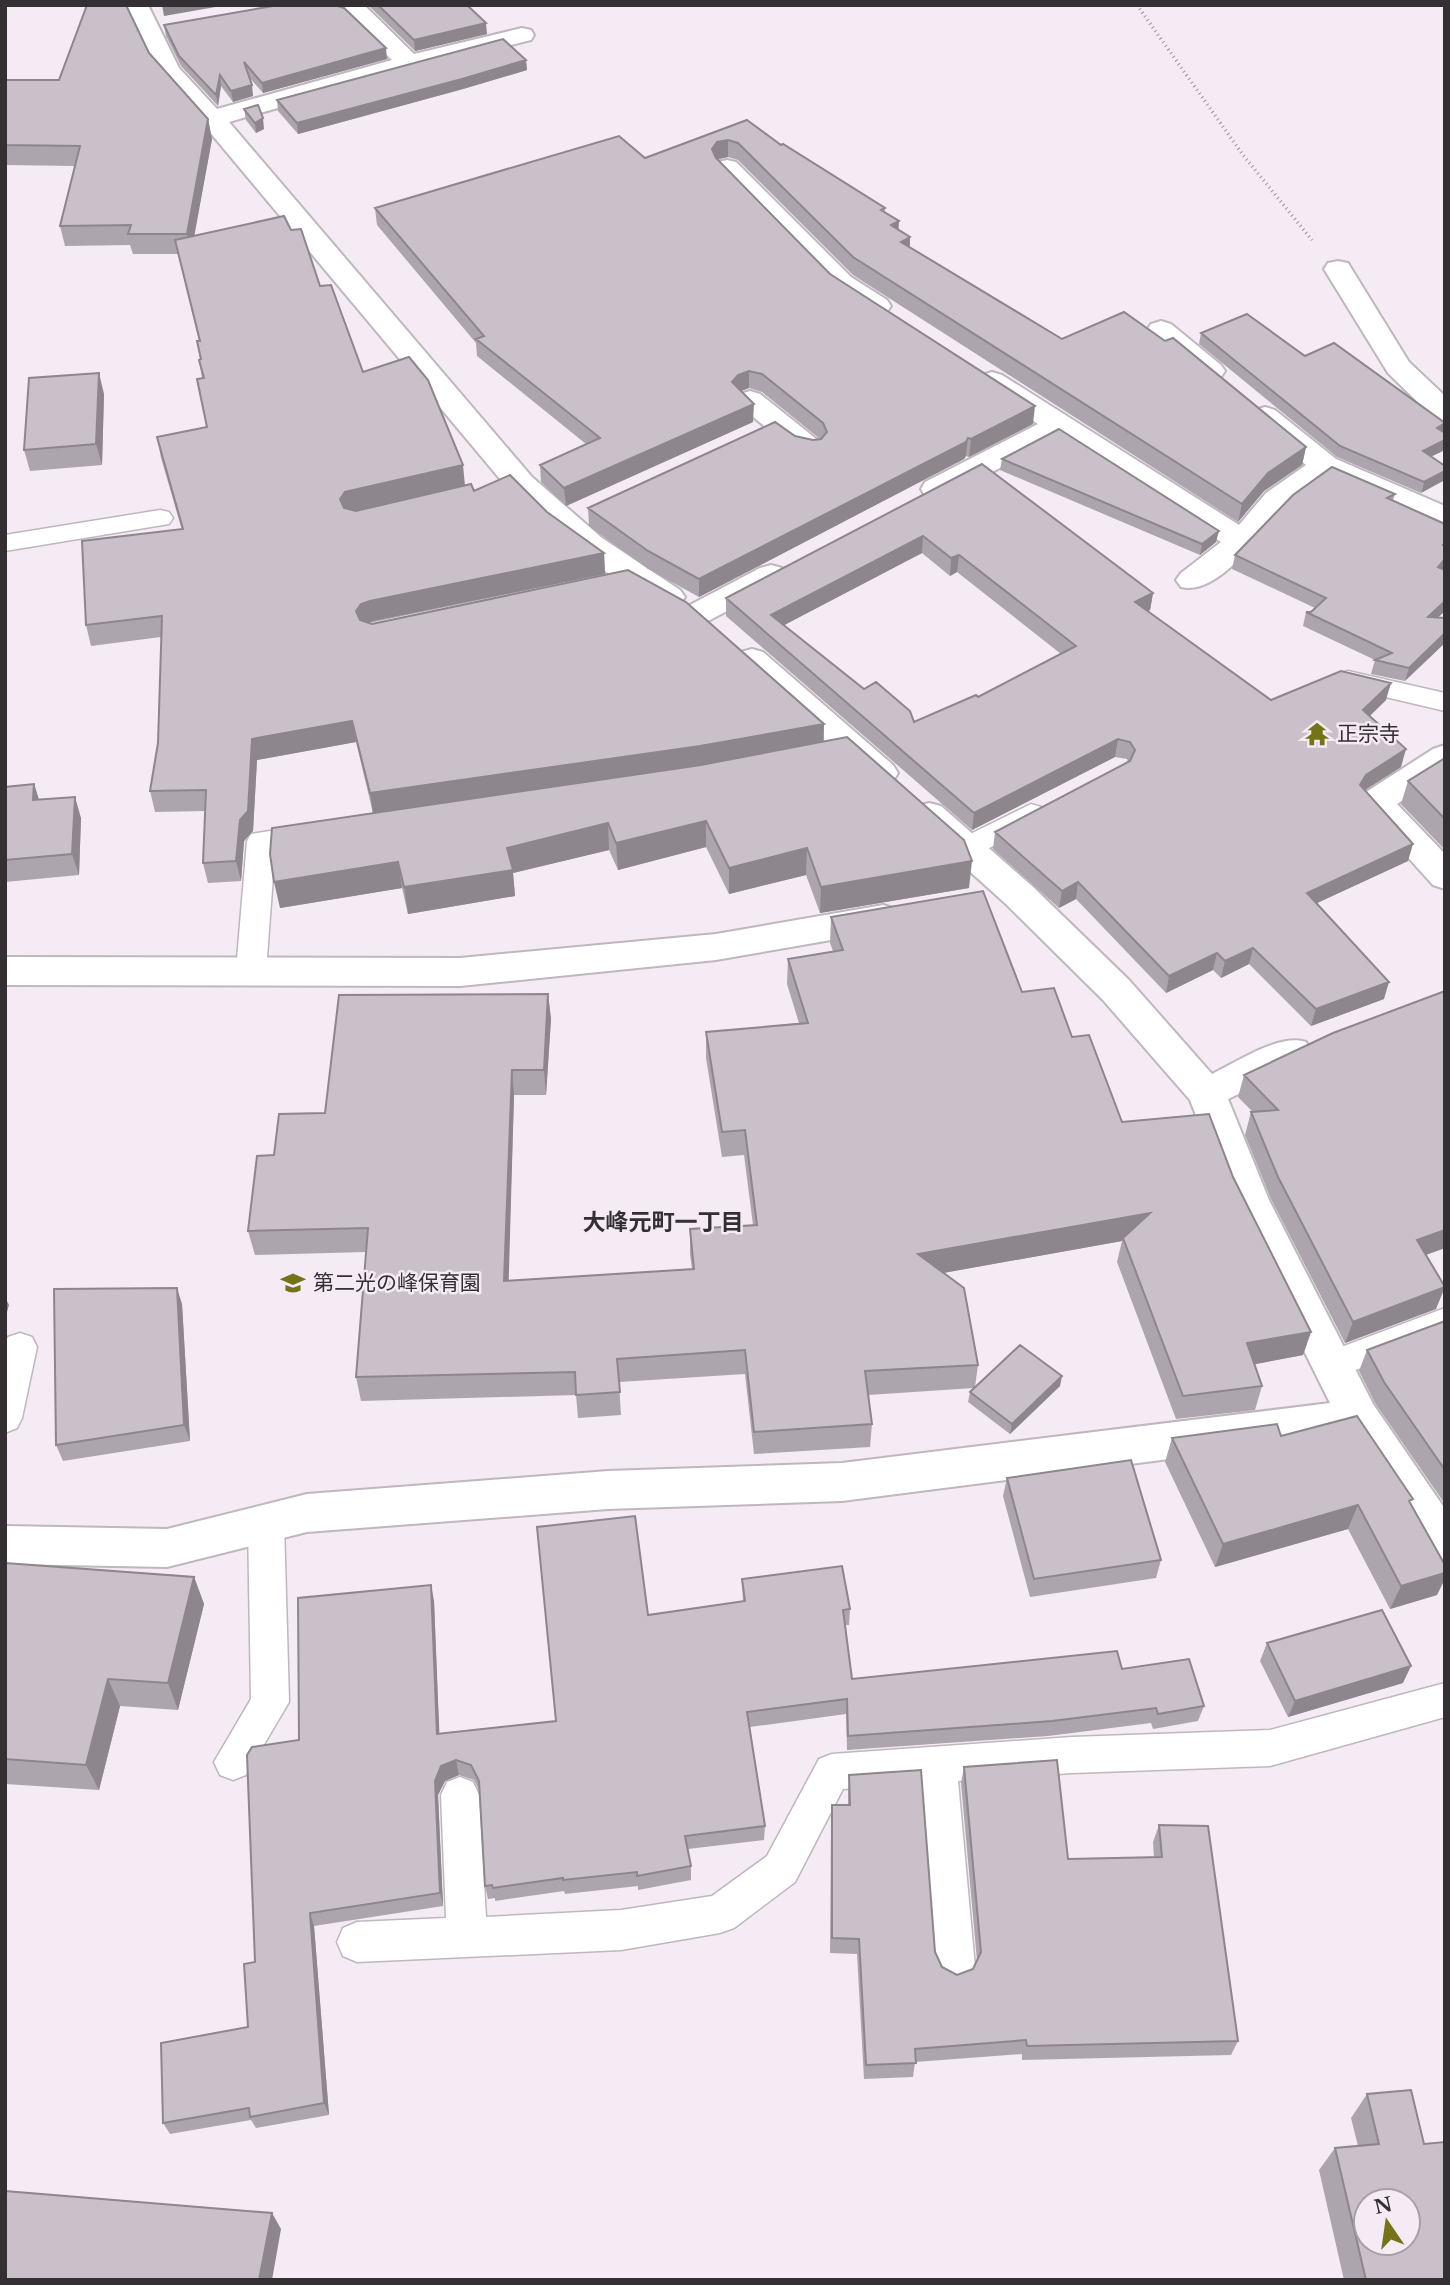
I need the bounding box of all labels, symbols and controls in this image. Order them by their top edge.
temple icon: 正宗寺 [1303,720,1331,748]
place label: 正宗寺 [1337,721,1400,747]
district label: 大峰元町一丁目 [583,1208,744,1236]
school or university icon: 第二光の峰保育園 [279,1269,307,1297]
place label: 第二光の峰保育園 [313,1270,481,1296]
north arrow [1352,2187,1422,2257]
text: N [1372,2193,1395,2219]

